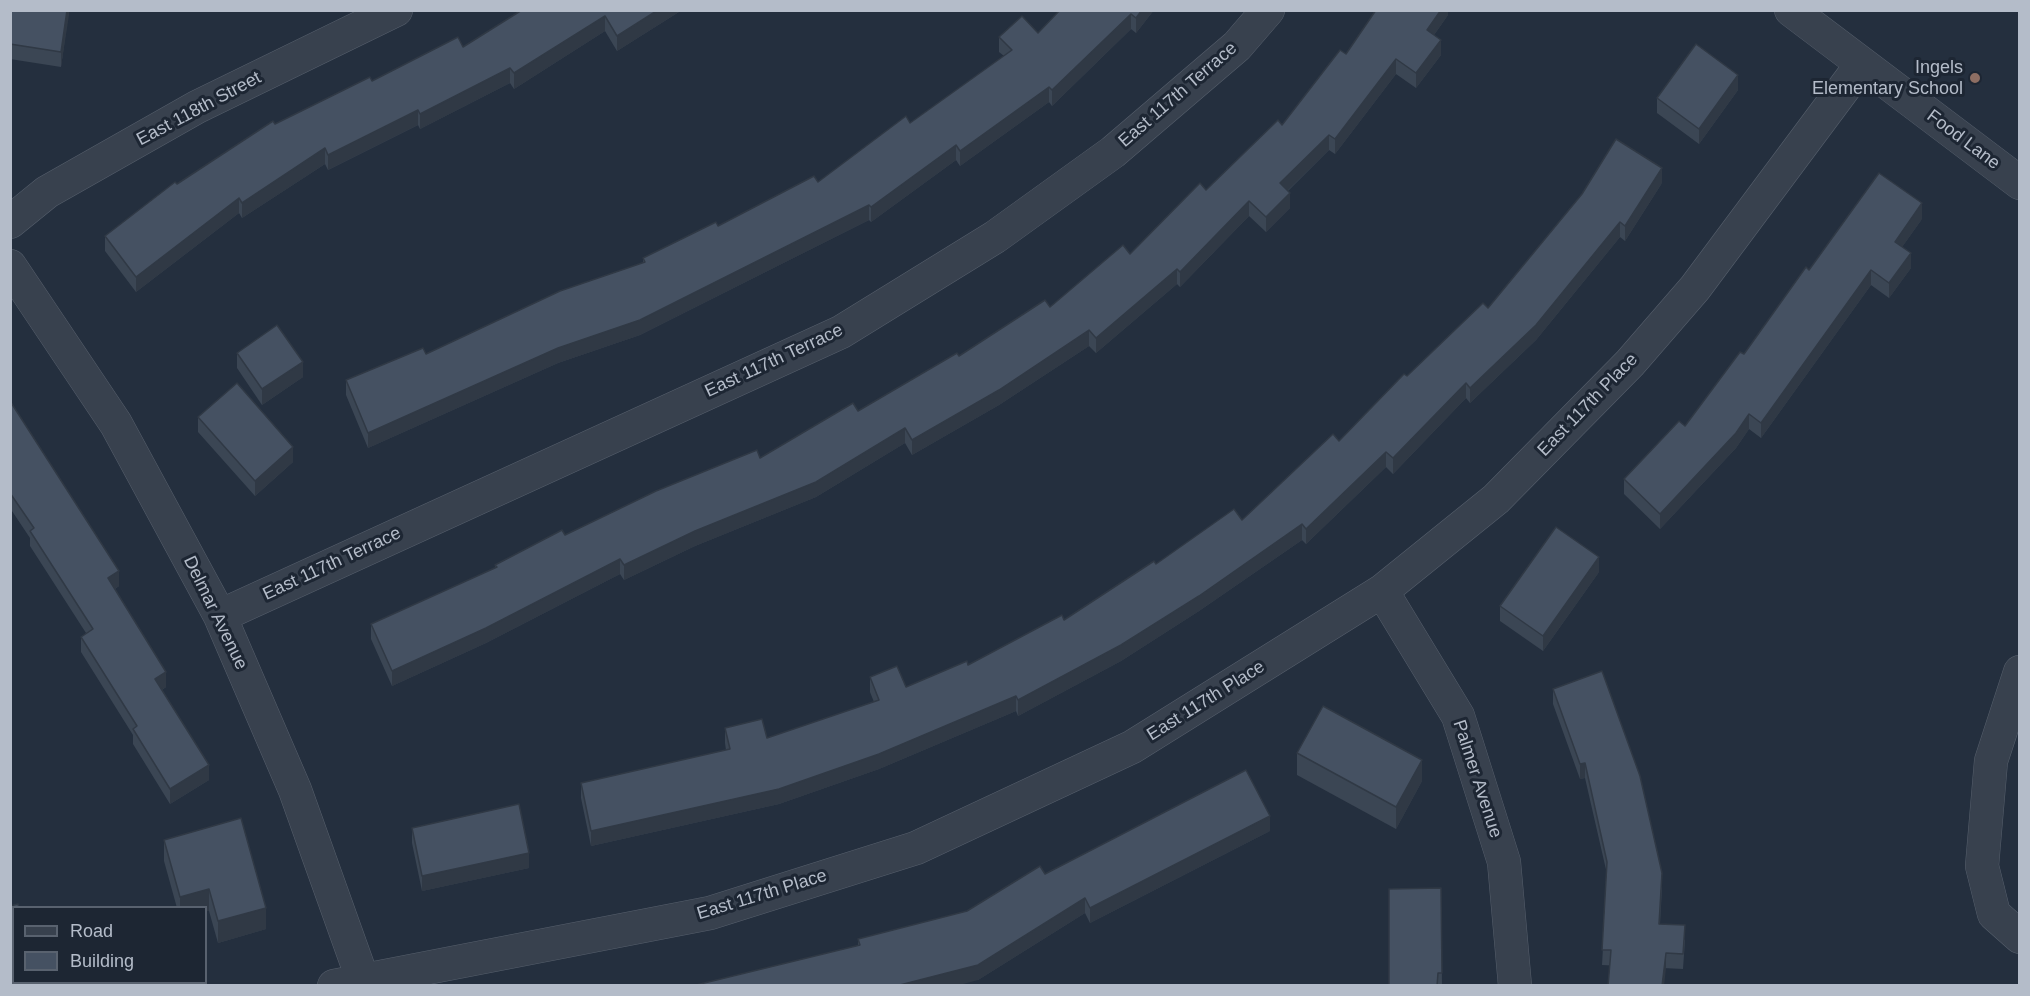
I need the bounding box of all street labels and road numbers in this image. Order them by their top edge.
street label: East 117th Terrace [1114,38,1242,152]
street label: East 118th Street [133,67,265,151]
street label: Food Lane [1922,105,2004,175]
street label: East 117th Terrace [702,320,846,402]
street label: East 117th Place [1533,349,1643,461]
street label: East 117th Terrace [260,523,404,605]
street label: Delmar Avenue [178,553,252,673]
street label: East 117th Place [1143,656,1269,746]
street label: Palmer Avenue [1448,717,1506,841]
street label: East 117th Place [694,865,830,925]

